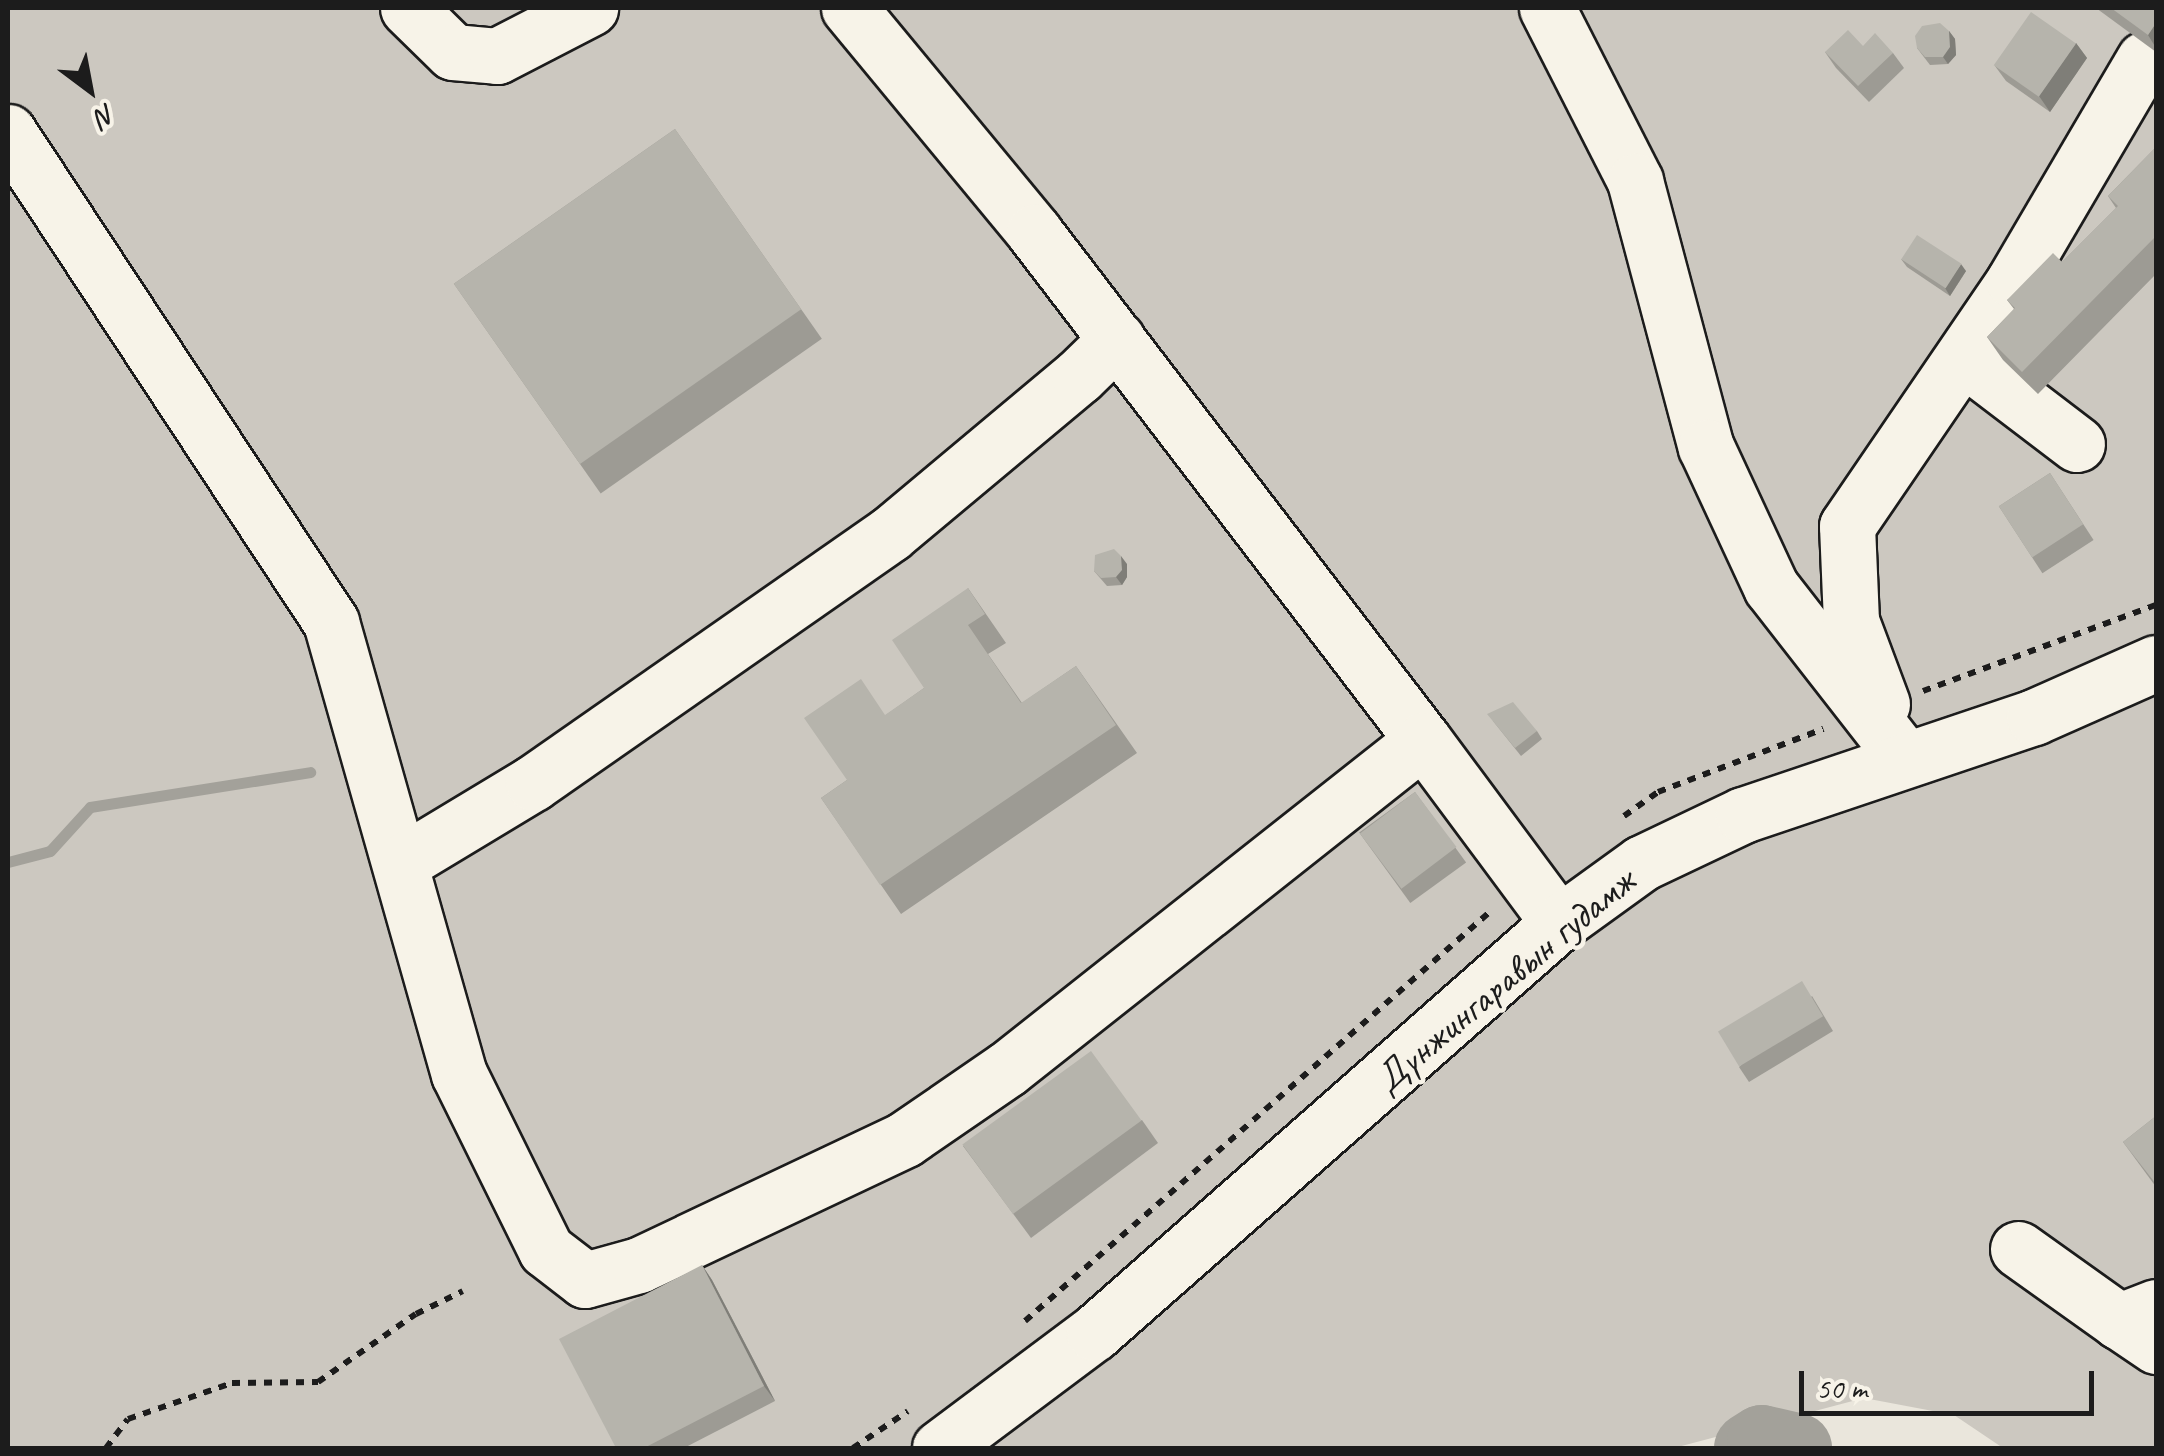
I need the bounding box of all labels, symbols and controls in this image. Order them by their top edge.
north arrow [40,40,140,140]
text: N [90,96,123,135]
street label: Дүнжингаравын гудамж [1363,857,1645,1103]
scale bar [1804,1351,2099,1413]
text: 50 m [1816,1369,1867,1407]

